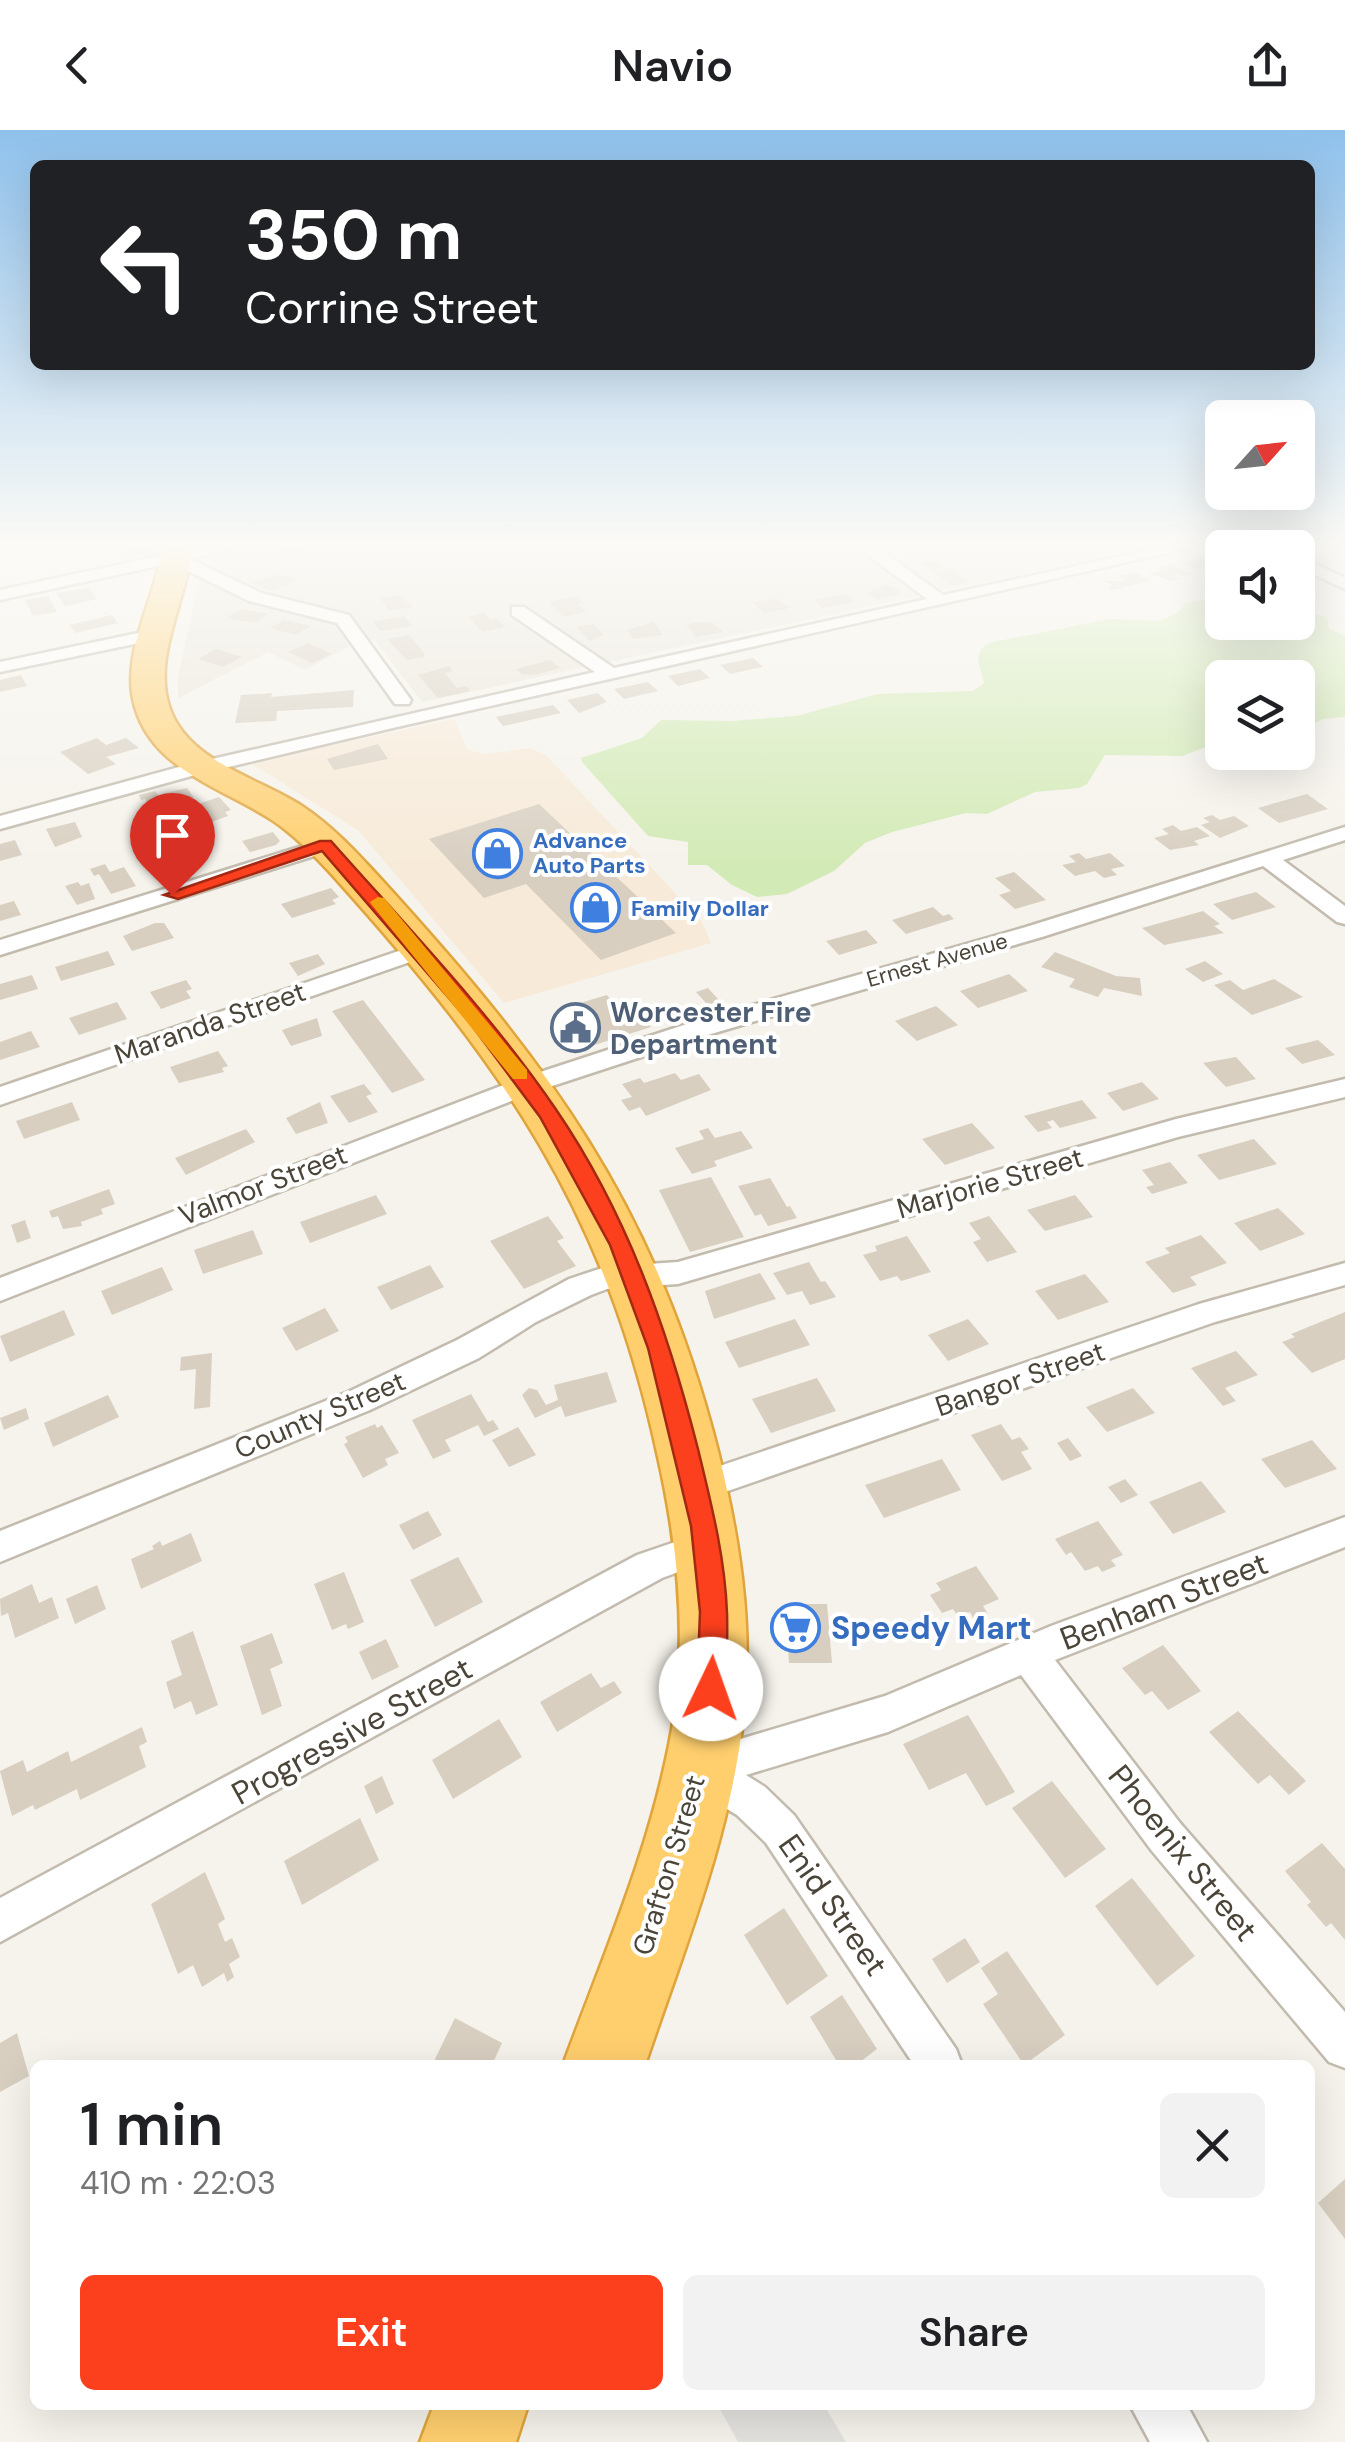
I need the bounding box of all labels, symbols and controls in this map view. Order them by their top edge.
text: Navio [612,36,733,95]
icon: back [50,38,105,93]
icon: share [1240,38,1295,93]
text: 350 m [245,190,462,281]
icon: left [80,200,210,330]
text: Corrine Street [245,278,539,337]
north arrow [1205,400,1315,510]
map controls [1205,400,1315,770]
button: sound [1205,530,1315,640]
button: layers [1205,660,1315,770]
pin [130,793,215,896]
icon: arrive [145,808,200,863]
place label: Advance Auto Parts [533,826,646,880]
shop icon: Advance Auto Parts [472,827,524,879]
shop icon: Family Dollar [570,882,622,934]
place label: Family Dollar [631,894,769,923]
street label: Ernest Avenue [863,926,1011,994]
street label: Maranda Street [109,973,311,1073]
place label: Worcester Fire Department [610,994,812,1063]
public building icon: Worcester Fire Department [549,1002,601,1054]
street label: Valmor Street [174,1136,352,1234]
street label: Marjorie Street [892,1139,1088,1227]
street label: Bangor Street [930,1333,1110,1425]
street label: County Street [229,1362,411,1468]
street label: Benham Street [1054,1542,1274,1660]
supermarket icon: Speedy Mart [770,1602,822,1654]
place label: Speedy Mart [831,1607,1032,1649]
position arrow [659,1637,763,1741]
street label: Progressive Street [224,1648,480,1814]
street label: Phoenix Street [1099,1756,1267,1950]
street label: Grafton Street [624,1770,714,1960]
street label: Enid Street [769,1826,897,1984]
text: 1 min [80,2085,223,2164]
button: close [1160,2093,1265,2198]
text: 410 m · 22:03 [80,2162,276,2204]
button: Exit [80,2275,663,2390]
button: Share [683,2275,1265,2390]

